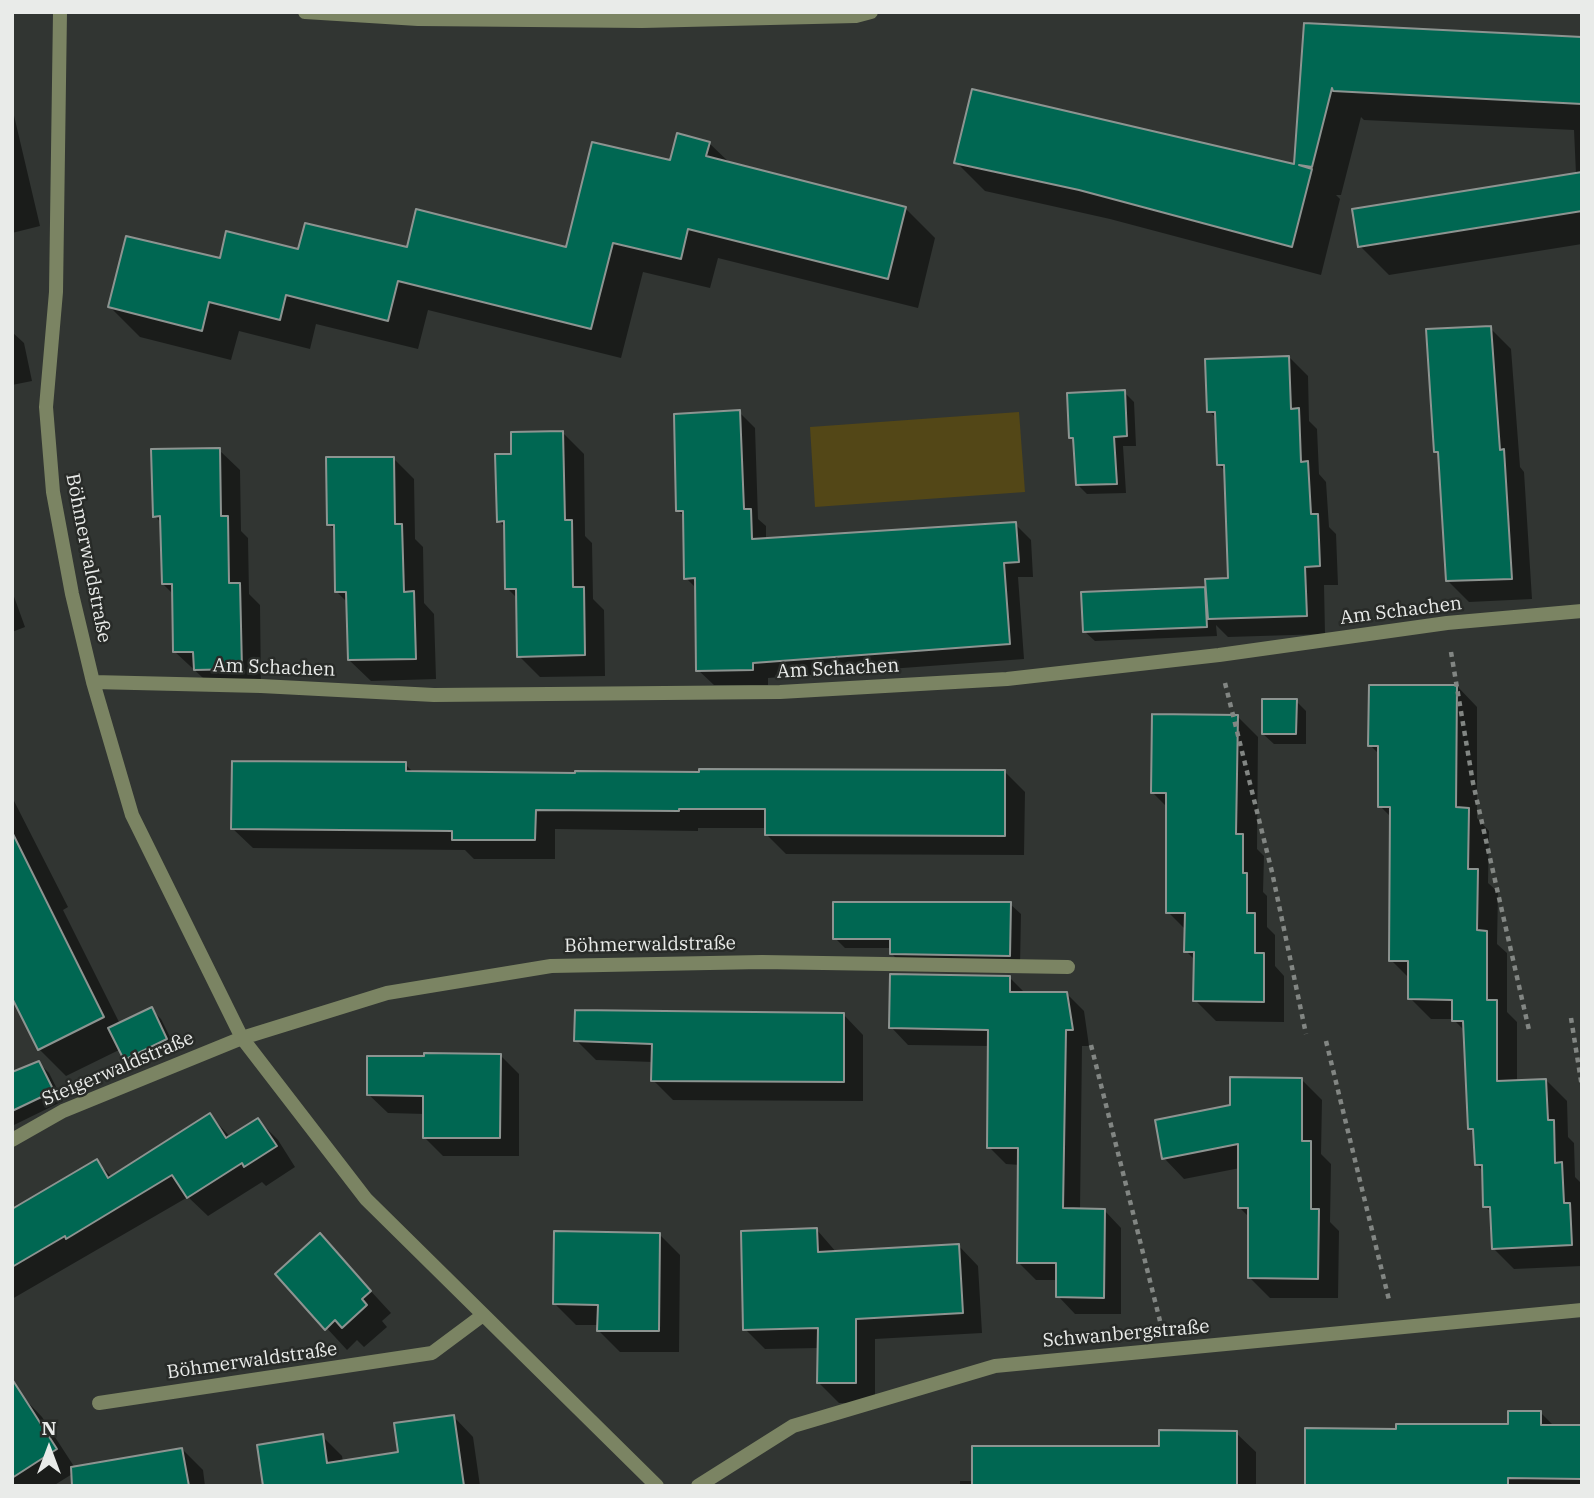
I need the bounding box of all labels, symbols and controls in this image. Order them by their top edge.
street label: Böhmerwaldstraße [60,471,116,645]
street label: Am Schachen [1339,592,1463,630]
street label: Am Schachen [212,654,336,682]
street label: Am Schachen [776,654,900,684]
street label: Böhmerwaldstraße [564,932,736,958]
street label: Steigerwaldstraße [39,1027,197,1111]
street label: Schwanbergstraße [1042,1315,1210,1353]
street label: Böhmerwaldstraße [165,1338,339,1384]
north arrow [14,1414,84,1484]
text: N [41,1416,57,1440]

